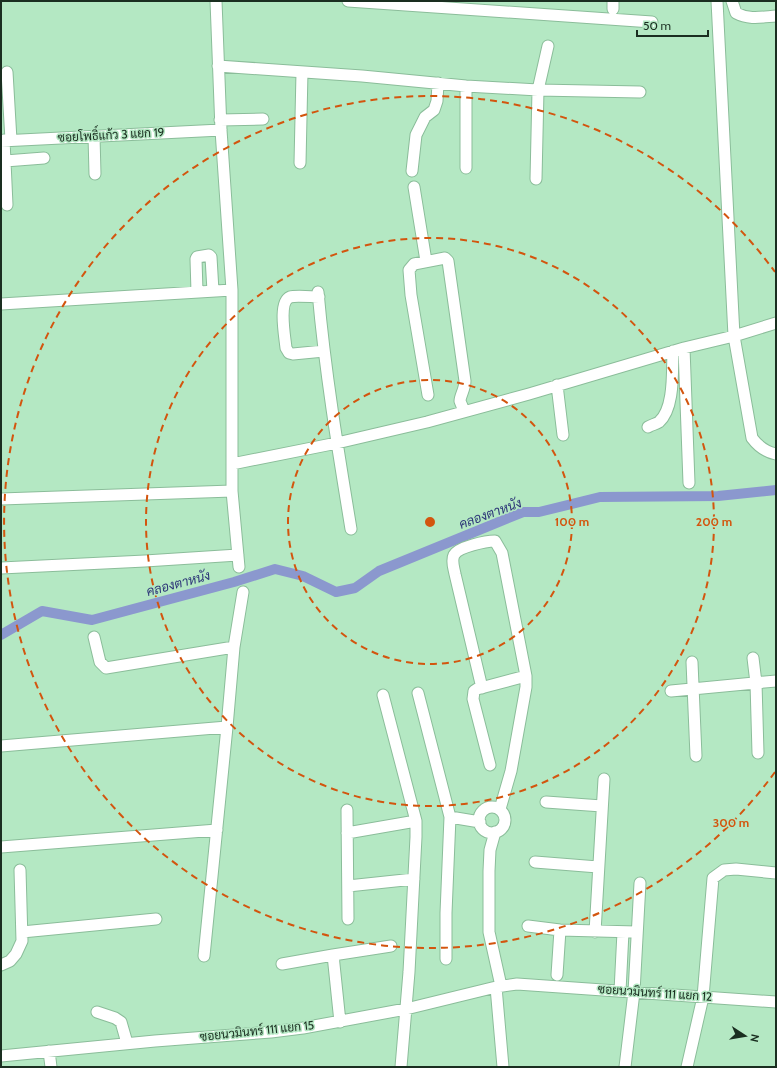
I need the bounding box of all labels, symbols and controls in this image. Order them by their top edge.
scale bar [637,12,708,38]
text: 50 m [643,18,671,33]
street label: ซอยโพธิ์แก้ว 3 แยก 19 [57,121,165,145]
water label: คลองตาหนัง [456,494,524,532]
text: 100 m [555,514,589,529]
text: 200 m [696,514,732,529]
centre of rings [423,515,437,529]
water label: คลองตาหนัง [144,567,212,599]
text: 300 m [713,815,749,830]
street label: ซอยนวมินทร์ 111 แยก 12 [597,981,713,1004]
north arrow [725,1016,765,1056]
street label: ซอยนวมินทร์ 111 แยก 15 [199,1017,315,1044]
text: N [747,1033,762,1043]

